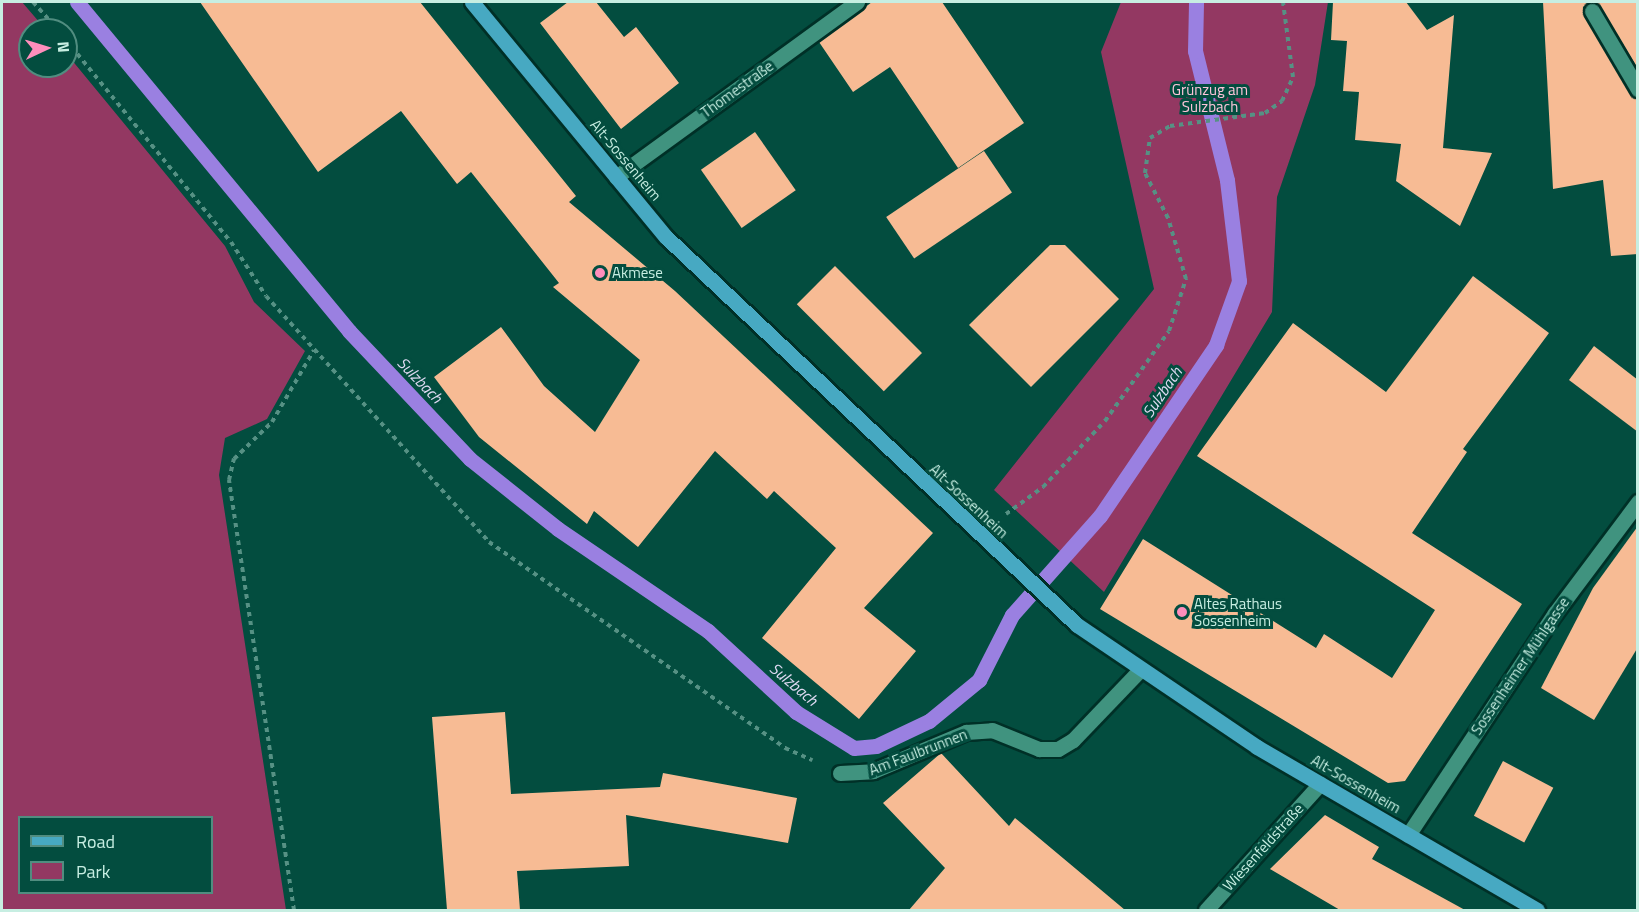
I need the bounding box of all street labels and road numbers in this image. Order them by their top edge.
street label: Thomestraße [697,57,777,121]
street label: Alt-Sossenheim [587,116,665,204]
street label: Alt-Sossenheim [926,460,1012,542]
street label: Sossenheimer Mühlgasse [1467,594,1573,738]
street label: Am Faulbrunnen [866,725,970,779]
street label: Alt-Sossenheim [1308,751,1404,817]
street label: Wiesenfeldstraße [1219,799,1307,895]

